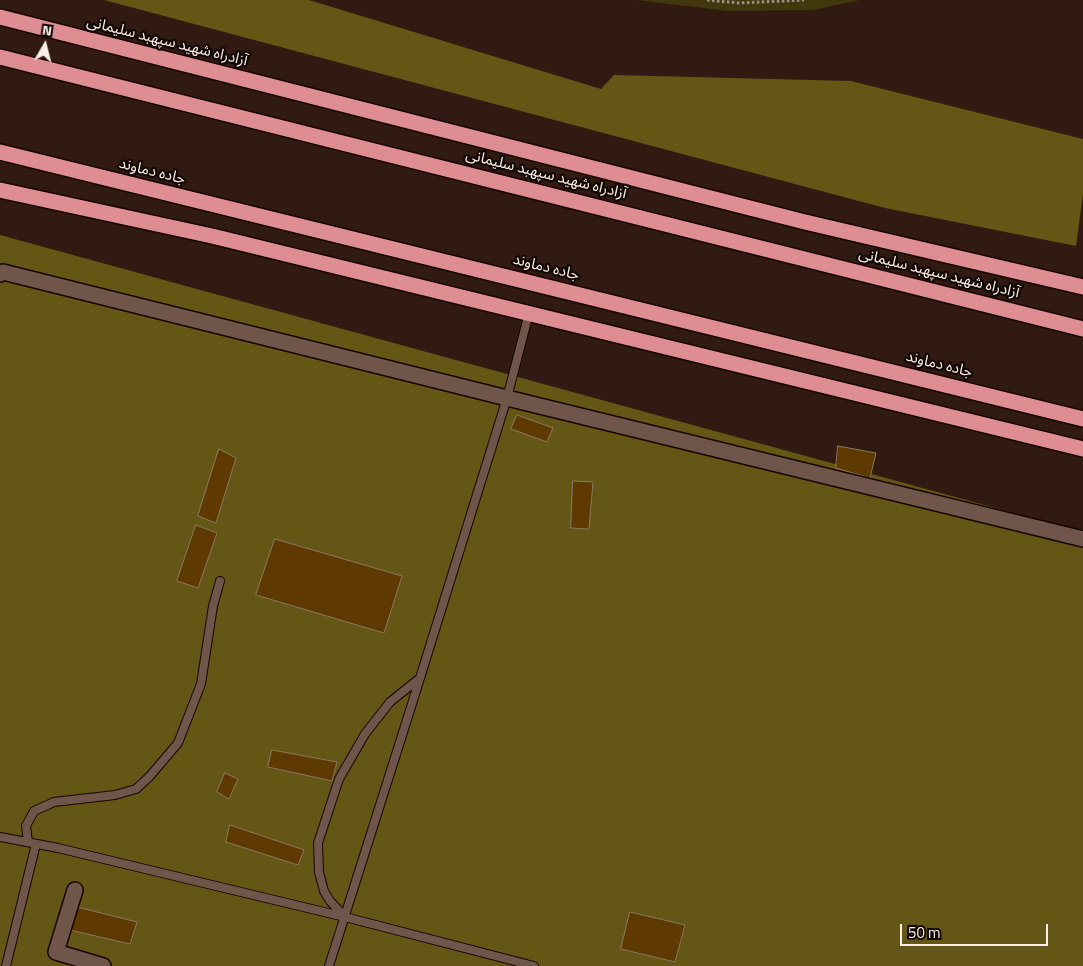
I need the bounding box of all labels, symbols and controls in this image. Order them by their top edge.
street label: آزادراه شهید سپهبد سلیمانی [85,13,249,71]
text: N [41,19,53,41]
north arrow [20,20,70,70]
street label: آزادراه شهید سپهبد سلیمانی [464,146,628,204]
street label: جاده دماوند [117,155,187,189]
street label: آزادراه شهید سپهبد سلیمانی [857,245,1021,303]
street label: جاده دماوند [511,251,581,285]
street label: جاده دماوند [904,348,974,382]
scale bar [903,914,1050,946]
text: 50 m [908,921,941,944]

